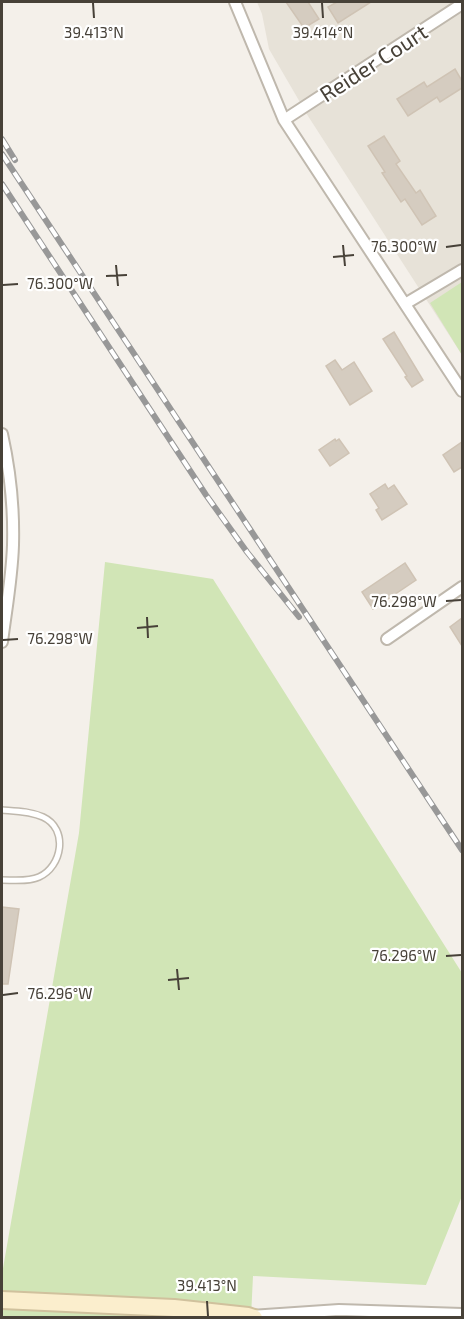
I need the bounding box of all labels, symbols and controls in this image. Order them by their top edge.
street label: Reider Court [314,18,432,106]
text: 39.413°N [64,23,124,41]
text: 39.414°N [293,23,353,41]
text: 76.300°W [371,237,437,255]
text: 76.300°W [27,274,93,292]
text: 76.298°W [371,592,437,610]
text: 76.298°W [27,629,93,647]
text: 76.296°W [372,946,436,964]
text: 76.296°W [28,984,92,1002]
text: 39.413°N [177,1276,237,1294]

